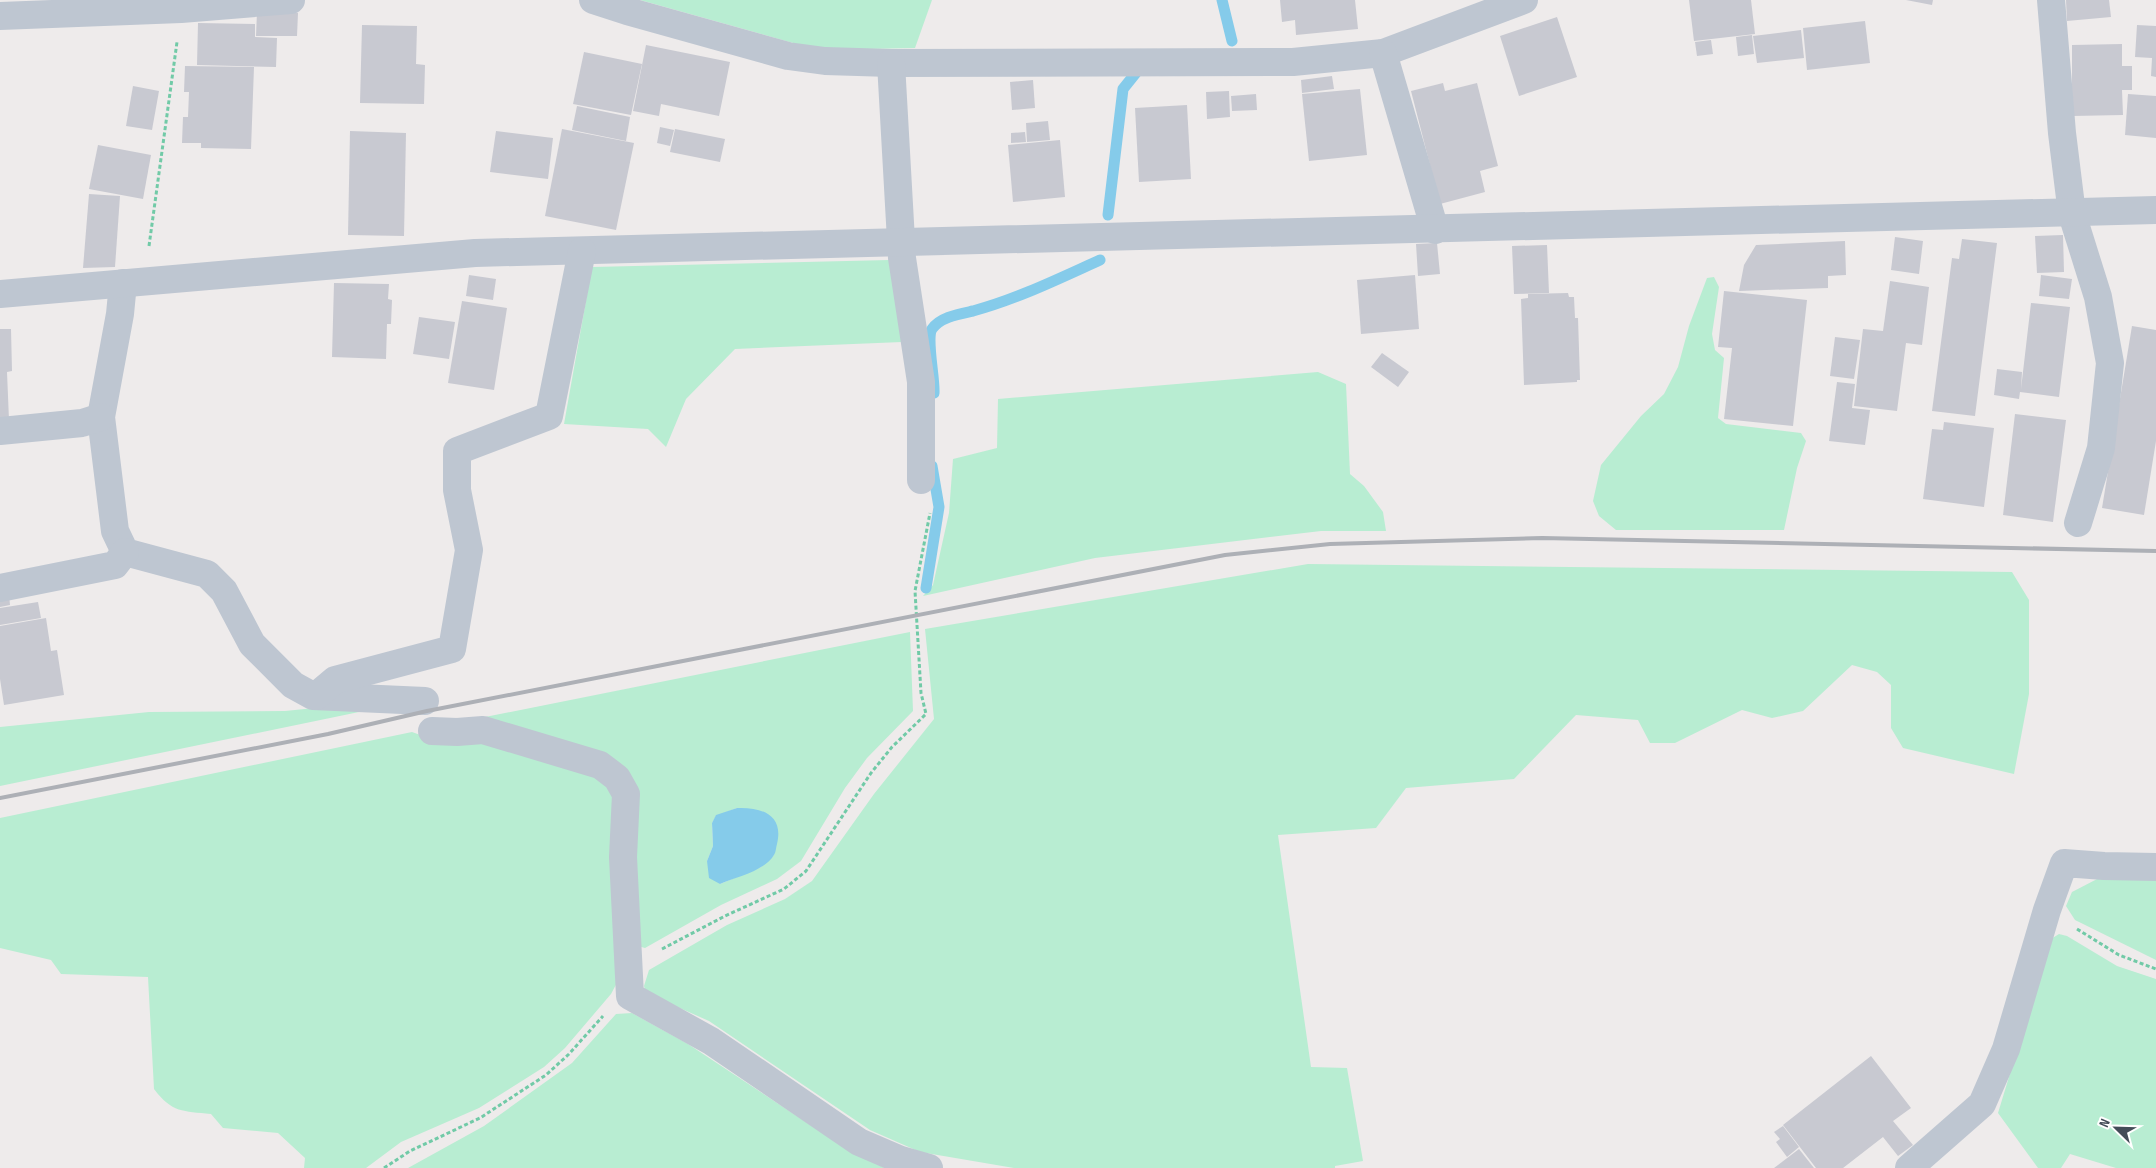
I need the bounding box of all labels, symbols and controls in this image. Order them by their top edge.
north arrow [2091,1103,2141,1153]
text: N [2095,1116,2114,1130]

